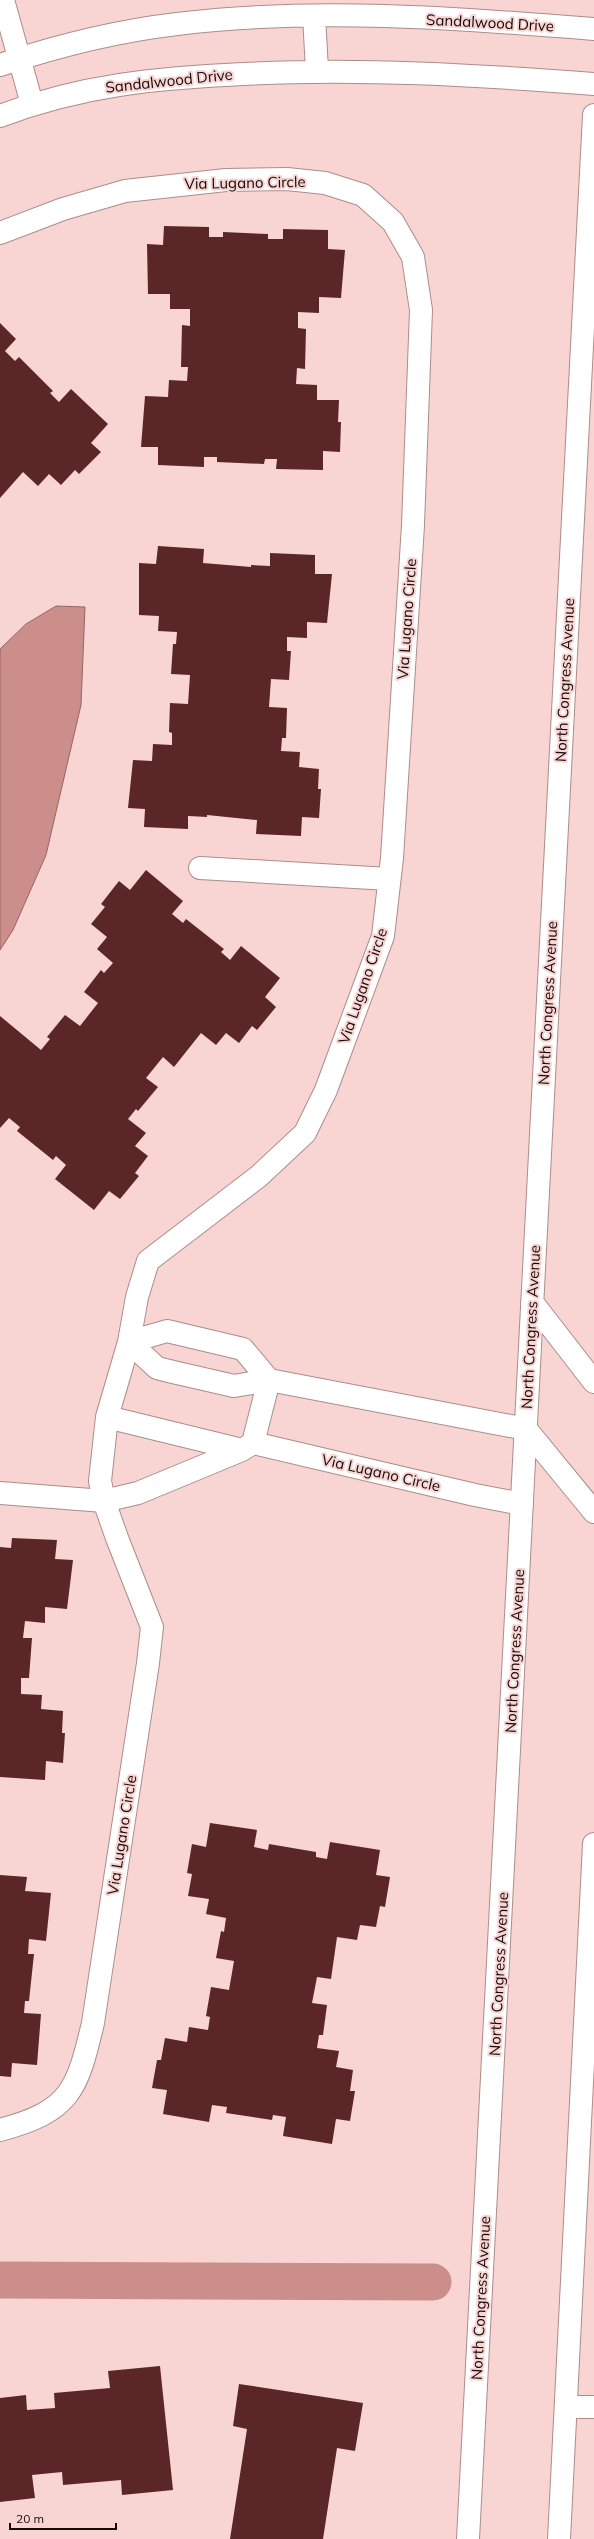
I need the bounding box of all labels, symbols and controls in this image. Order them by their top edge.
street label: Sandalwood Drive [426,10,554,35]
street label: Sandalwood Drive [104,64,234,97]
street label: Via Lugano Circle [184,172,306,193]
street label: Via Lugano Circle [393,558,420,680]
street label: North Congress Avenue [551,597,578,762]
street label: North Congress Avenue [534,920,561,1085]
street label: Via Lugano Circle [334,925,391,1046]
street label: North Congress Avenue [517,1244,544,1409]
street label: Via Lugano Circle [320,1450,442,1495]
street label: North Congress Avenue [501,1568,528,1733]
street label: Via Lugano Circle [103,1774,140,1896]
street label: North Congress Avenue [485,1891,512,2056]
street label: North Congress Avenue [467,2215,494,2380]
scale bar [10,2505,116,2531]
text: 20 m [16,2511,44,2526]

